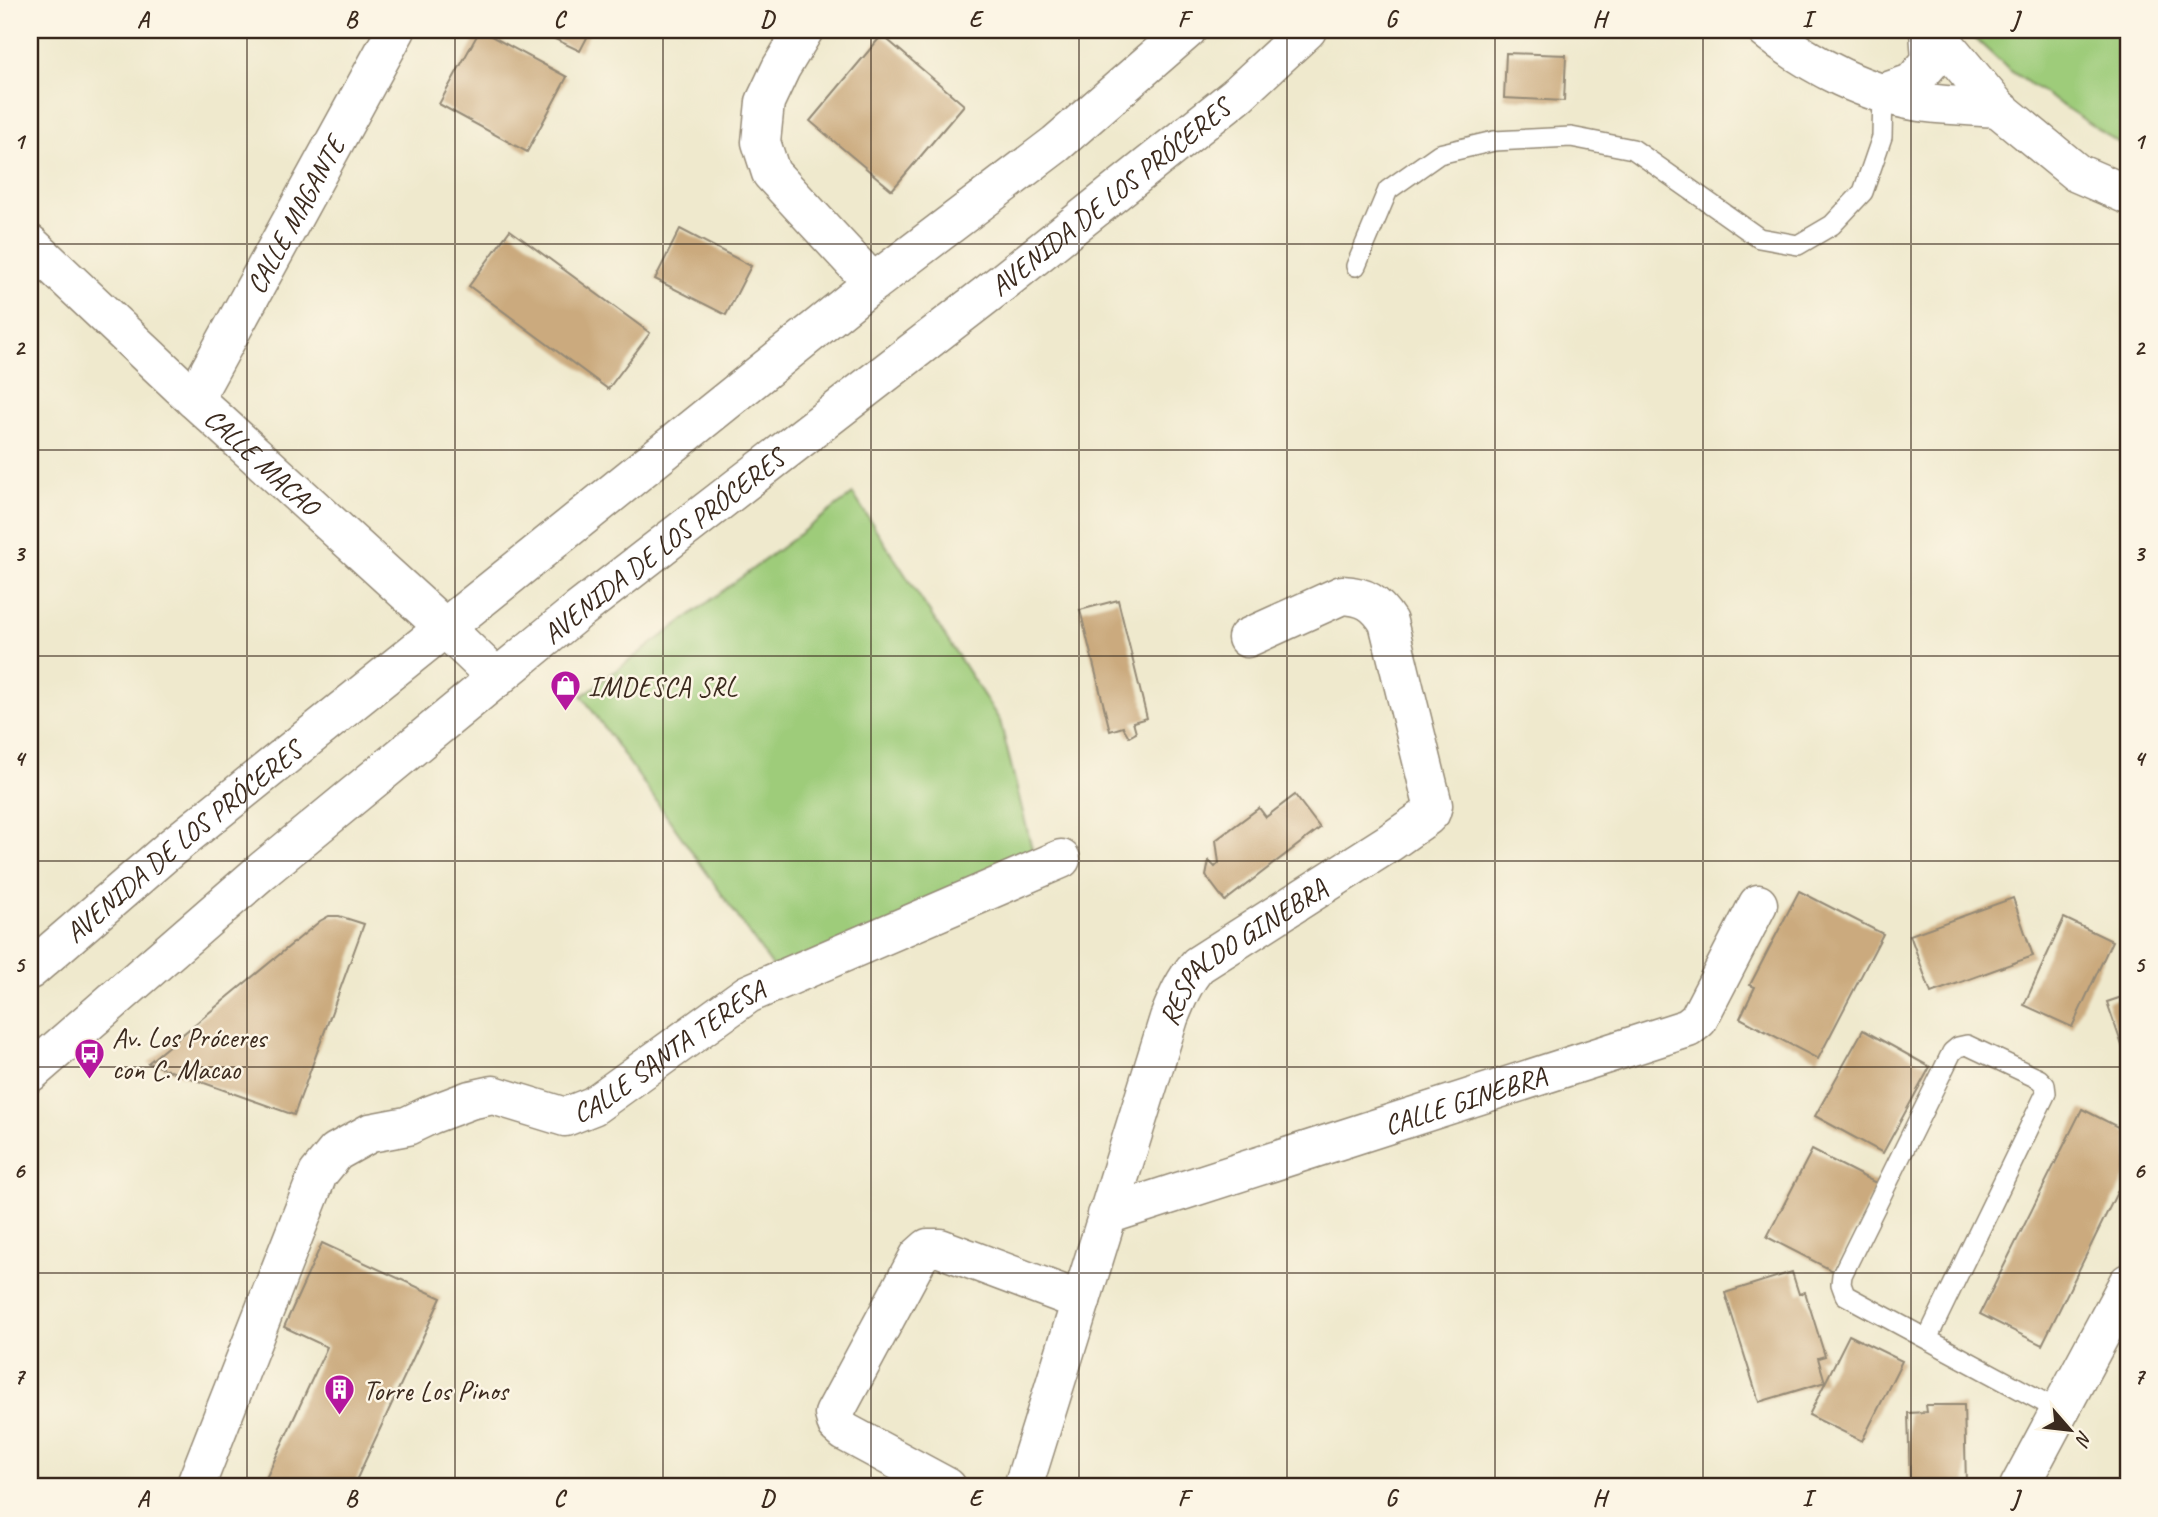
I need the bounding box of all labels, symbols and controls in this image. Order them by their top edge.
text: A [137,5,151,34]
text: B [345,5,359,34]
text: C [554,5,568,34]
text: D [760,5,776,34]
text: E [969,5,985,34]
text: F [1178,5,1194,34]
text: G [1385,5,1400,34]
text: H [1592,5,1610,34]
text: I [1802,5,1817,34]
text: J [2009,5,2022,34]
street label: AVENIDA DE LOS PRÓCERES [983,87,1240,303]
text: 1 [14,127,27,156]
street label: CALLE MAGANTE [238,127,354,299]
text: 1 [2134,127,2147,156]
text: 2 [14,333,27,362]
text: 2 [2134,333,2147,362]
street label: CALLE MACAO [197,400,329,525]
street label: AVENIDA DE LOS PRÓCERES [535,438,795,651]
text: 3 [14,539,27,568]
text: 3 [2134,539,2147,568]
shop icon: IMDESCA SRL [548,669,582,713]
place label: IMDESCA SRL [588,669,738,704]
street label: AVENIDA DE LOS PRÓCERES [57,730,312,950]
text: 4 [14,744,27,773]
text: 4 [2134,744,2147,773]
street label: RESPALDO GINEBRA [1150,869,1334,1030]
text: 5 [14,950,26,979]
text: 5 [2134,950,2146,979]
street label: CALLE SANTA TERESA [568,971,772,1130]
place label: Av. Los Próceres con C. Macao [112,1020,268,1087]
bus stop icon: Av. Los Próceres con C. Macao [72,1036,106,1080]
street label: CALLE GINEBRA [1380,1057,1551,1142]
text: 6 [14,1156,27,1185]
text: 6 [2134,1156,2147,1185]
text: 7 [14,1362,27,1391]
text: 7 [2134,1362,2147,1391]
building icon: Torre Los Pinos [323,1373,357,1417]
place label: Torre Los Pinos [363,1373,510,1408]
north arrow [2036,1394,2106,1464]
text: N [2069,1427,2097,1451]
text: A [137,1484,151,1513]
text: B [345,1484,359,1513]
text: C [554,1484,568,1513]
text: D [760,1484,776,1513]
text: E [969,1484,985,1513]
text: F [1178,1484,1194,1513]
text: G [1385,1484,1400,1513]
text: H [1592,1484,1610,1513]
text: I [1802,1484,1817,1513]
text: J [2009,1484,2022,1513]

